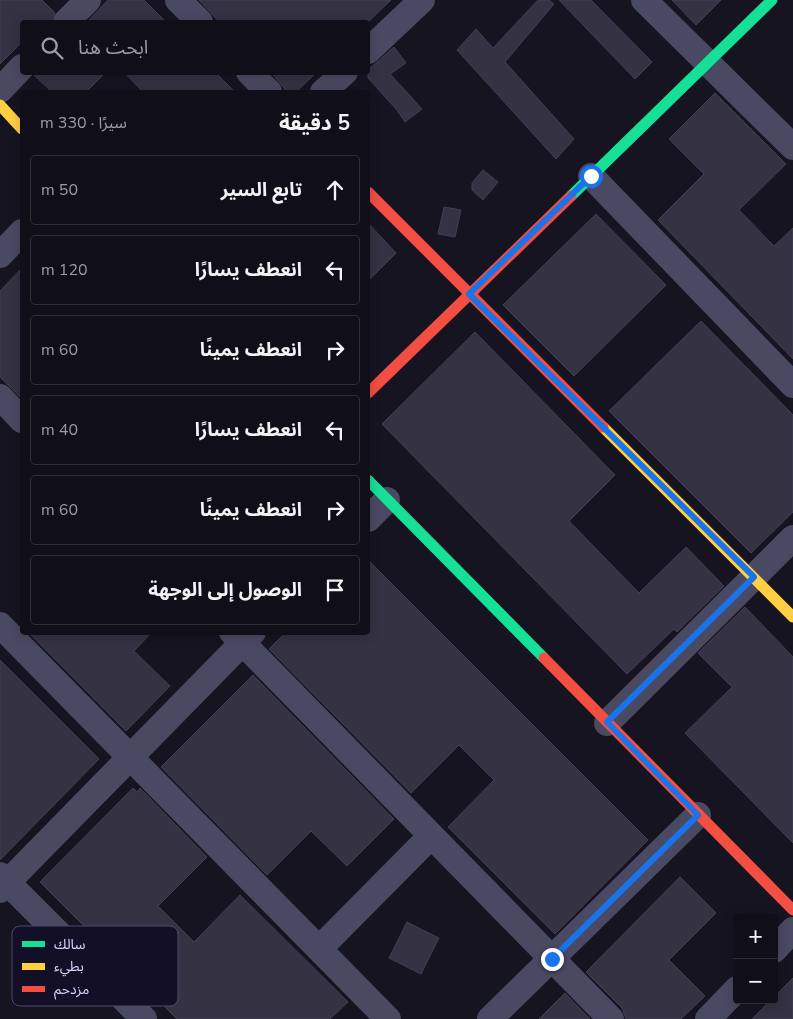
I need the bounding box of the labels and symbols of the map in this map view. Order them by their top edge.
route start [580,165,603,188]
legend [12,926,178,1006]
text: سالك [54,935,86,954]
route end [541,948,564,971]
text: بطيء [54,957,84,977]
text: مزدحم [54,980,89,1000]

